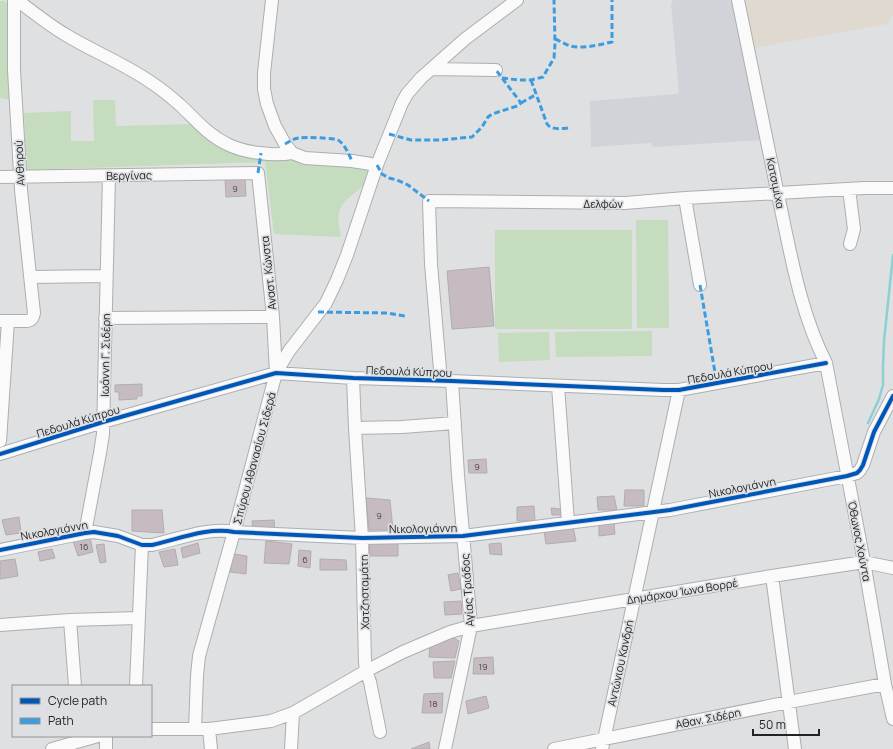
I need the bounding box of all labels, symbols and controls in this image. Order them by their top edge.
street label: Ανθηρού [10,140,28,186]
street label: Κατσιμίχα [763,156,789,210]
street label: Βεργίνας [106,167,152,183]
house number: 9 [232,182,238,195]
street label: Δελφών [583,196,623,211]
street label: Αναστ. Κώνστα [257,235,279,311]
street label: Ιωάννη Γ. Σιδέρη [97,313,113,397]
street label: Πεδουλά Κύπρου [686,357,774,387]
street label: Πεδουλά Κύπρου [366,362,452,380]
street label: Σπύρου Αθανασίου Σιδερά [229,390,279,526]
street label: Πεδουλά Κύπρου [35,401,121,441]
house number: 9 [474,460,480,473]
street label: Νικολογιάννη [707,473,777,501]
street label: Όθωνος Χούντα [845,499,875,583]
house number: 9 [376,509,382,522]
street label: Νικολογιάννη [19,517,89,543]
street label: Νικολογιάννη [389,520,457,536]
house number: 16 [79,540,89,553]
house number: 6 [302,553,308,566]
street label: Αγίας Τριάδος [457,553,477,627]
street label: Χατζησταμάτη [356,554,372,630]
street label: Δημάρχου Ίωνα Βορρέ [625,575,739,607]
street label: Αντώνιου Κανδρή [604,618,636,708]
house number: 19 [478,660,488,673]
legend [12,685,152,737]
text: Cycle path [48,692,107,709]
house number: 18 [429,697,437,710]
street label: Αθαν. Σιδέρη [674,704,742,732]
scale bar [753,711,819,737]
text: Path [48,712,74,729]
text: 50 m [759,716,786,733]

